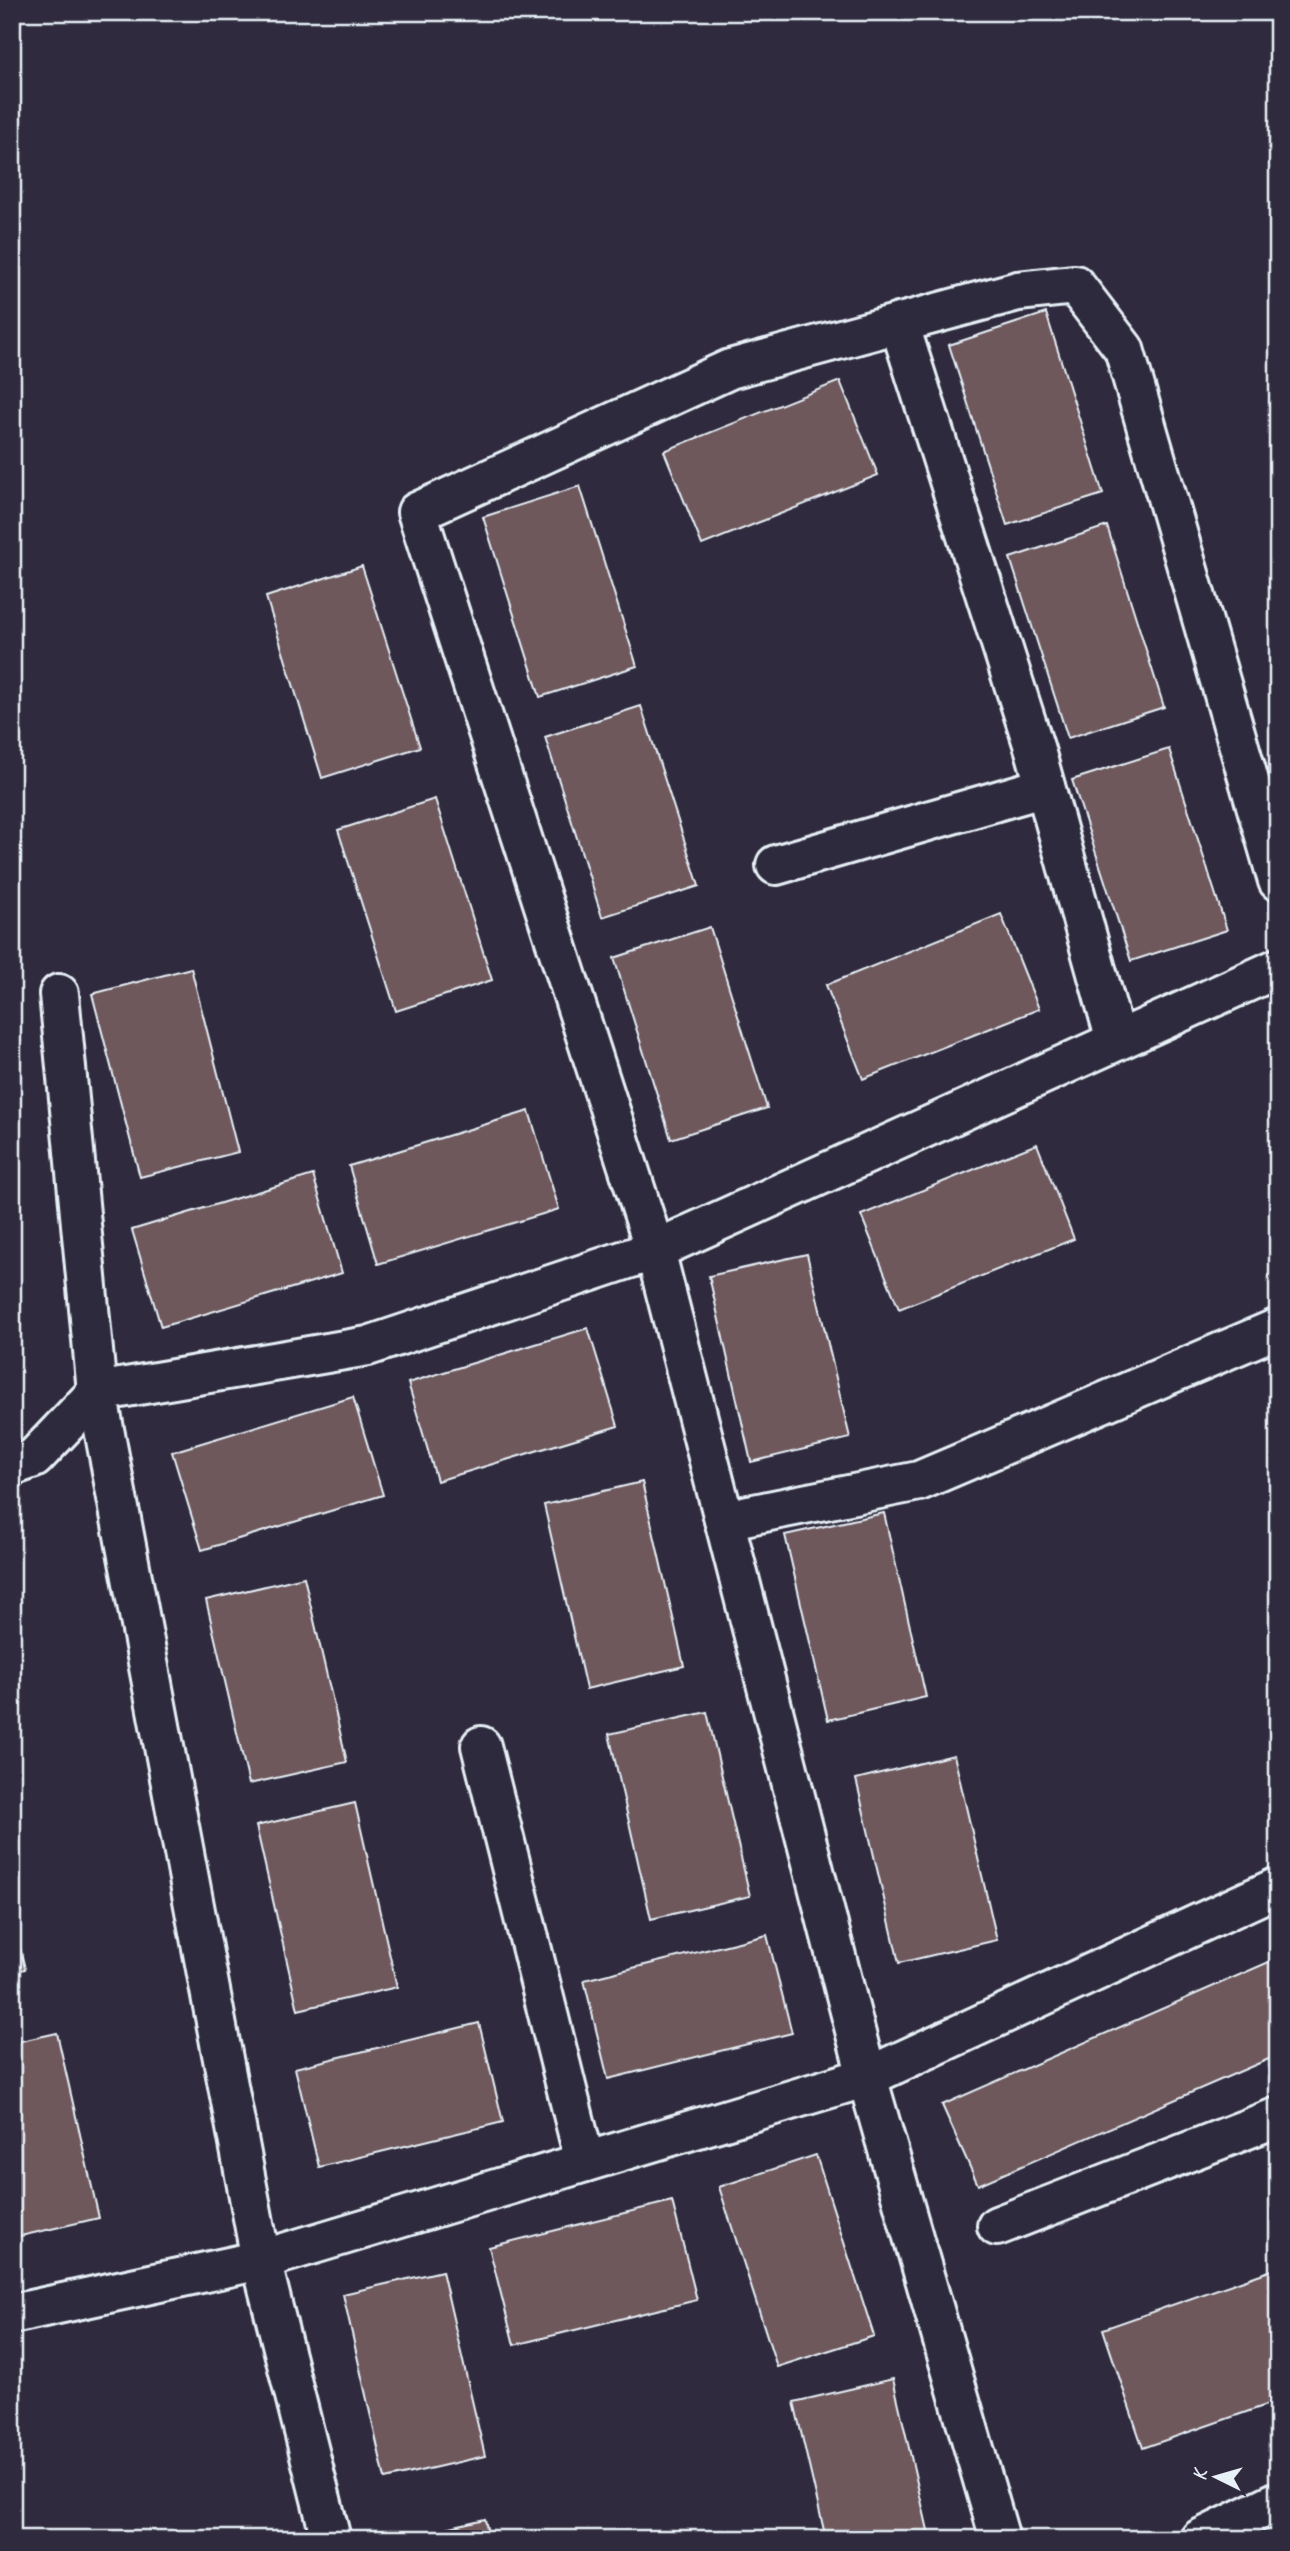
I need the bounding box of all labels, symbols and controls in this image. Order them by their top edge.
north arrow [1182,2442,1252,2512]
text: K [1188,2465,1213,2481]

